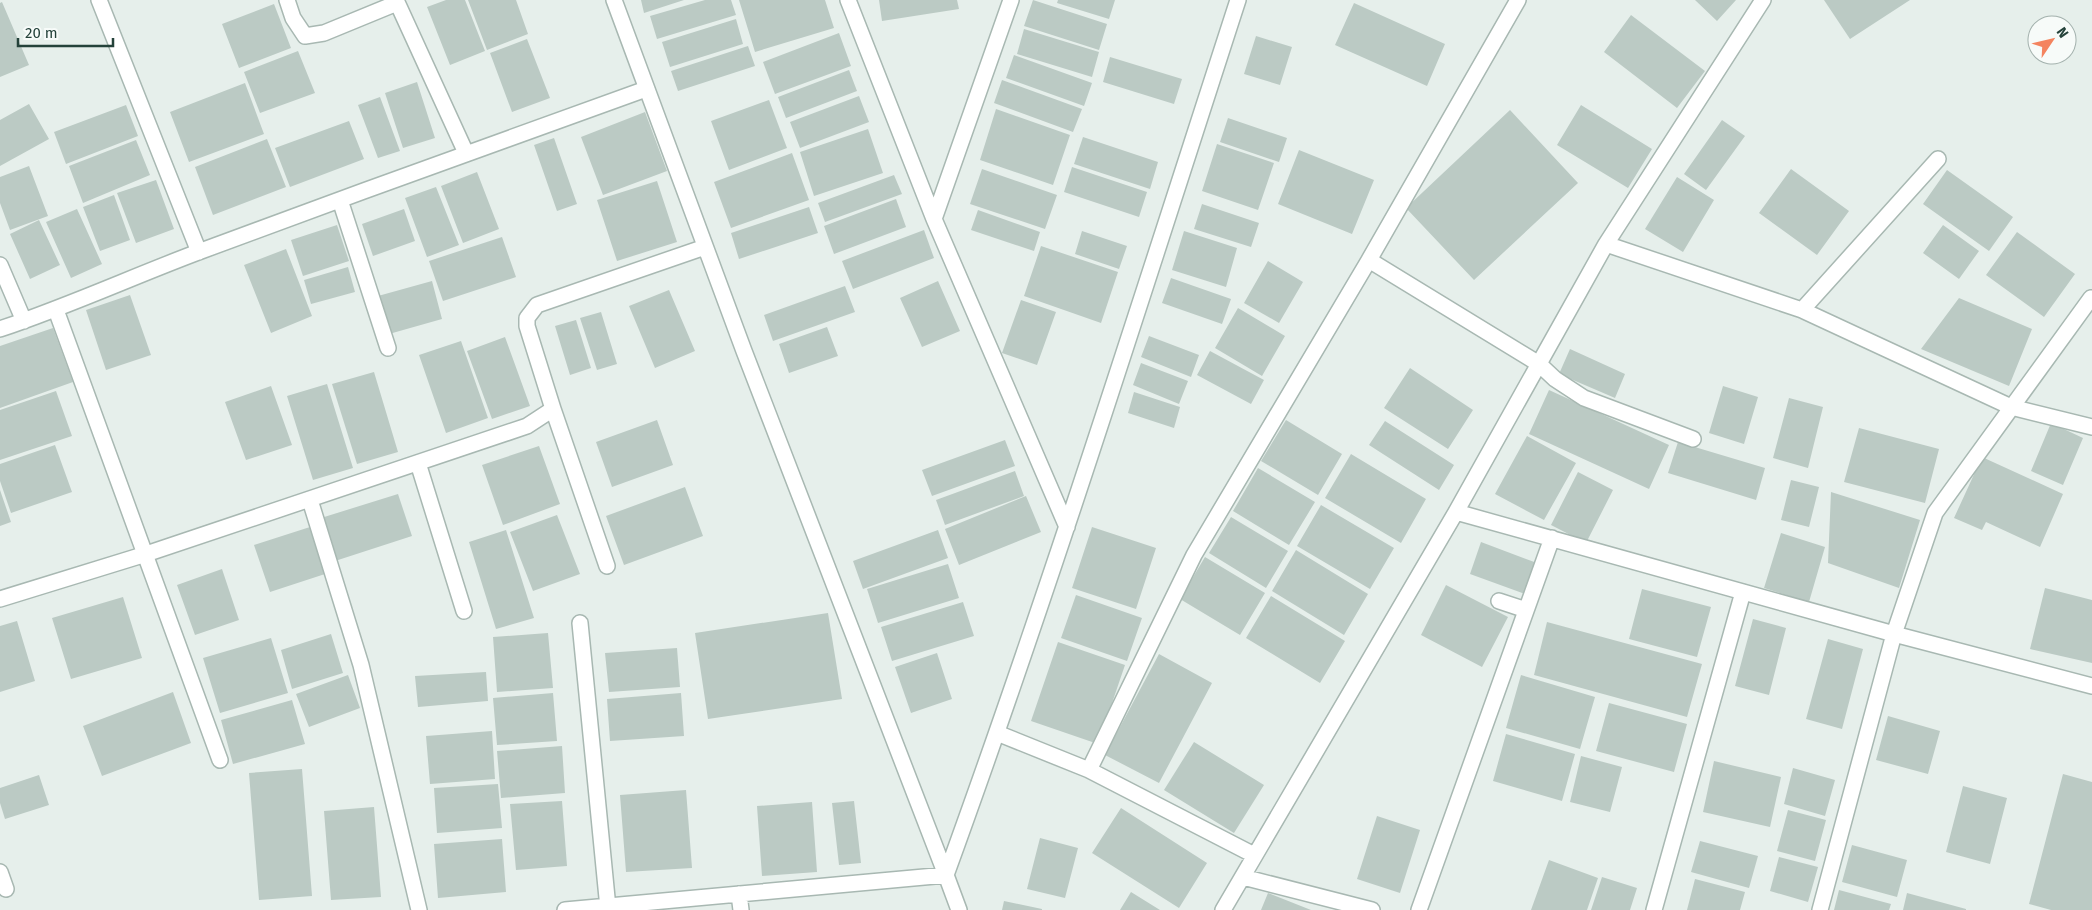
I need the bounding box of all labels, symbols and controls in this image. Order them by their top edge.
scale bar [18,15,112,47]
north arrow [2027,15,2077,65]
text: 20 m [25,24,58,42]
text: N [2053,24,2072,42]

